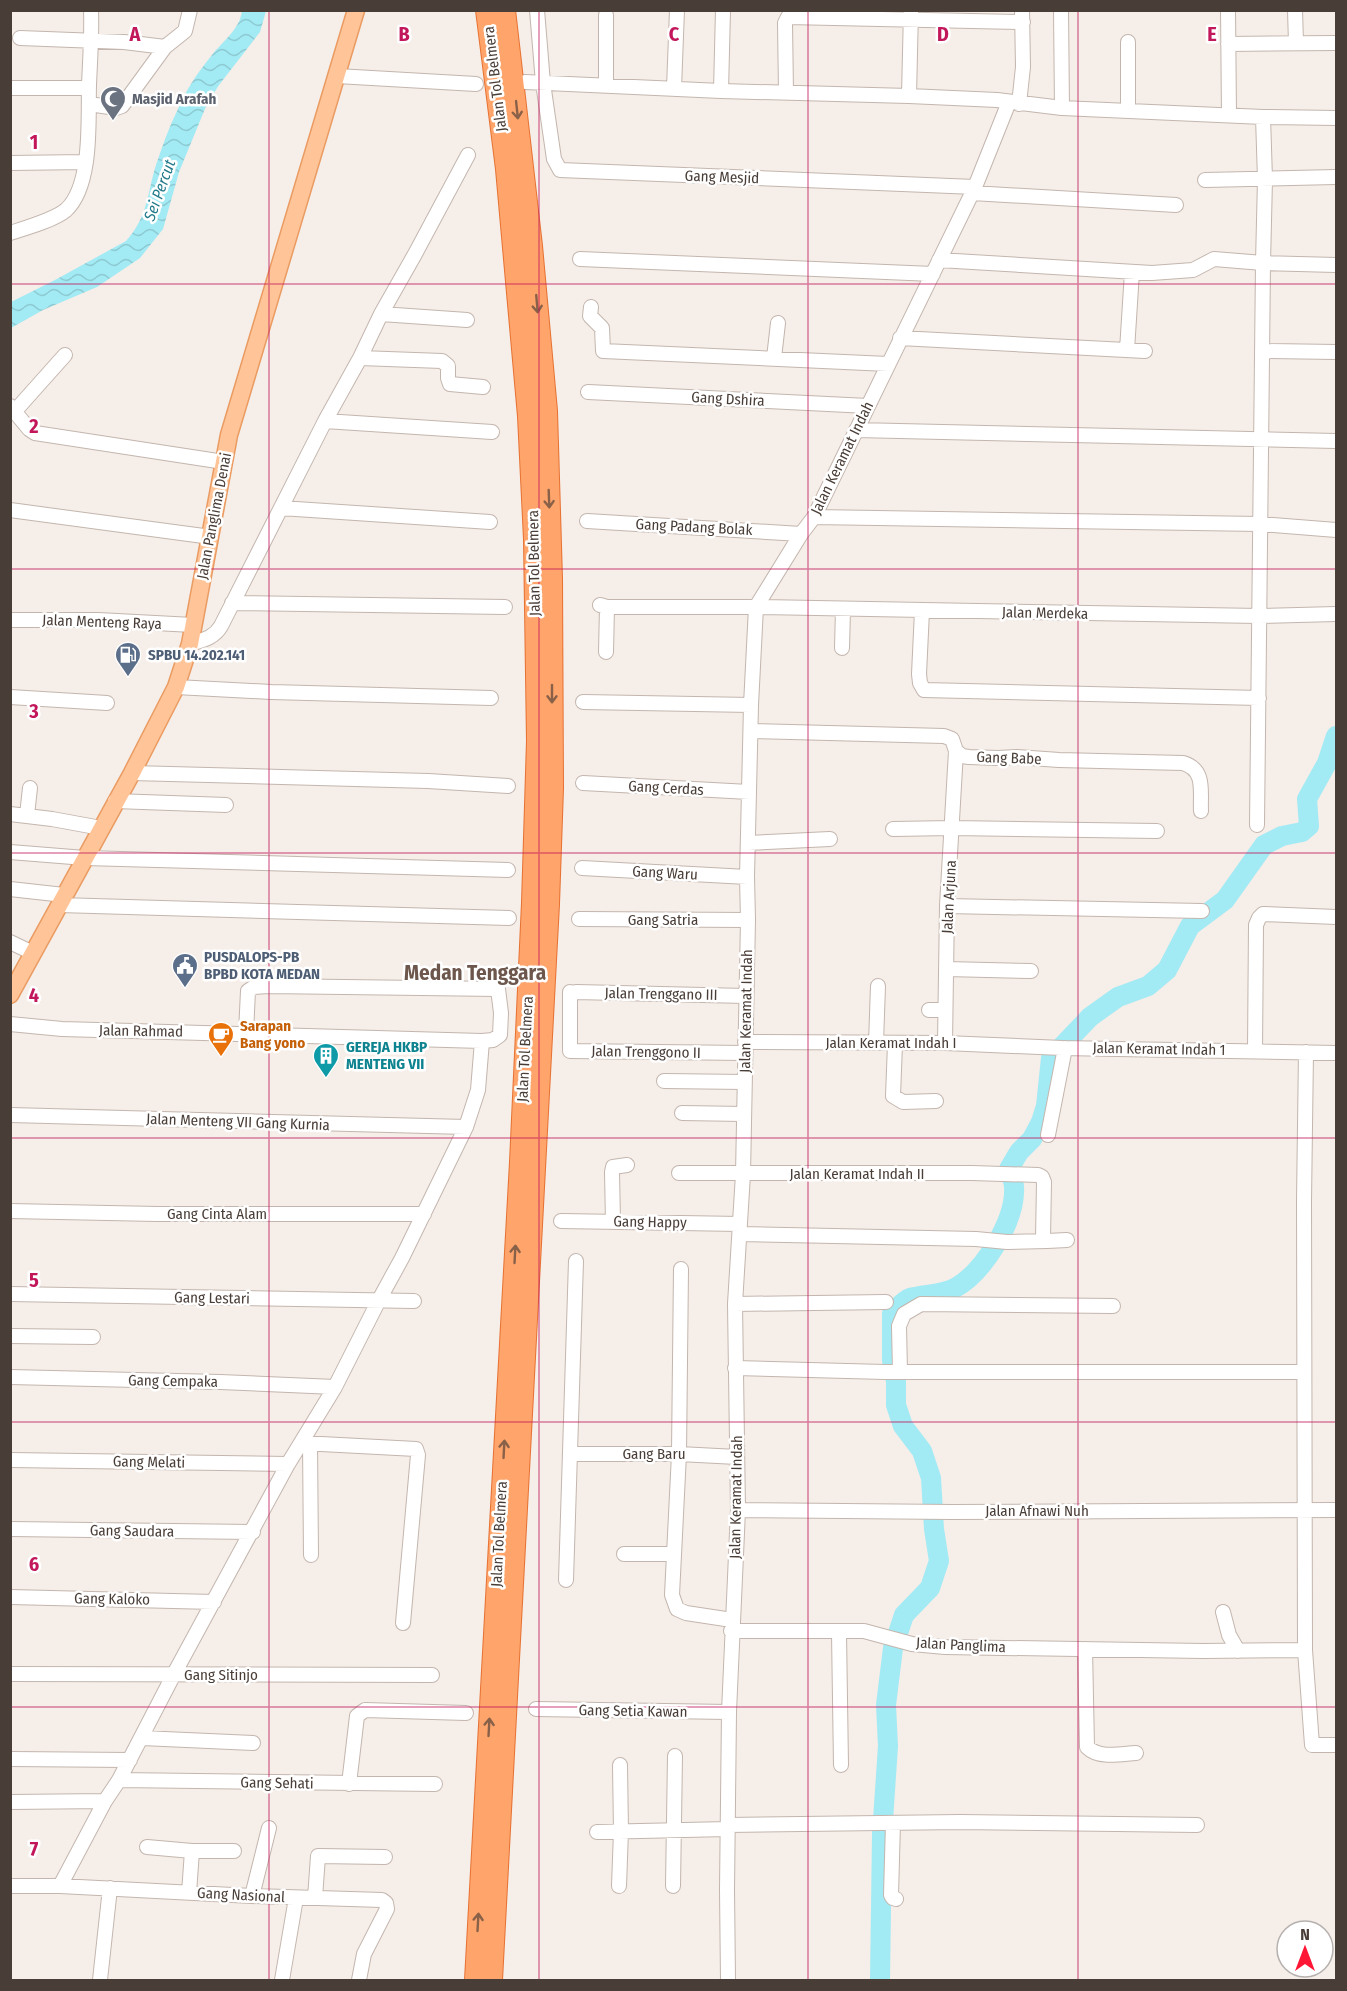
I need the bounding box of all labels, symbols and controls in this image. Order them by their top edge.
text: A [129,22,142,46]
text: B [398,22,410,46]
text: C [669,22,680,46]
text: D [937,22,949,46]
text: E [1207,22,1217,46]
street label: Jalan Tol Belmera [480,25,510,133]
mosque icon: Masjid Arafah [98,84,128,122]
place label: Masjid Arafah [132,90,217,108]
one-way arrow [512,100,523,120]
text: 1 [30,130,38,154]
water label: Sei Percut [139,156,180,224]
street label: Gang Mesjid [684,167,760,187]
one-way arrow [532,294,543,314]
street label: Gang Dshira [691,388,765,410]
street label: Jalan Keramat Indah [807,398,877,518]
text: 2 [28,414,39,438]
street label: Jalan Panglima Denai [193,451,235,581]
one-way arrow [544,488,555,508]
street label: Jalan Tol Belmera [524,510,544,616]
street label: Gang Padang Bolak [635,515,753,539]
street label: Jalan Merdeka [1002,603,1088,623]
street label: Jalan Menteng Raya [42,611,162,633]
fuel station icon: SPBU 14.202.141 [113,640,143,678]
place label: SPBU 14.202.141 [148,646,245,664]
one-way arrow [546,683,558,703]
text: 3 [28,699,39,723]
street label: Gang Babe [976,748,1042,768]
street label: Gang Cerdas [628,777,704,799]
street label: Jalan Arjuna [938,860,960,934]
street label: Gang Waru [632,862,698,884]
street label: Gang Satria [628,911,698,929]
place label: PUSDALOPS-PB BPBD KOTA MEDAN [204,948,320,983]
street label: Jalan Keramat Indah [736,949,756,1073]
public building icon: PUSDALOPS-PB BPBD KOTA MEDAN [170,951,200,989]
district label: Medan Tenggara [404,960,546,986]
text: 4 [29,983,39,1007]
street label: Jalan Trenggano III [604,984,718,1004]
street label: Jalan Tol Belmera [513,996,537,1102]
place label: Sarapan Bang yono [240,1017,305,1052]
cafe icon: Sarapan Bang yono [206,1020,236,1058]
street label: Jalan Rahmad [99,1021,183,1041]
street label: Jalan Keramat Indah I [825,1034,957,1052]
place label: GEREJA HKBP MENTENG VII [346,1038,427,1073]
street label: Jalan Keramat Indah 1 [1092,1039,1226,1059]
building icon: GEREJA HKBP MENTENG VII [311,1041,341,1079]
street label: Jalan Trenggono II [591,1042,701,1062]
street label: Jalan Menteng VII Gang Kurnia [146,1110,330,1134]
street label: Jalan Keramat Indah II [789,1165,925,1183]
street label: Gang Cinta Alam [167,1205,267,1223]
street label: Gang Happy [613,1212,687,1232]
one-way arrow [509,1245,520,1265]
text: 5 [29,1268,39,1292]
street label: Gang Lestari [174,1288,250,1308]
street label: Gang Cempaka [128,1371,218,1391]
street label: Jalan Keramat Indah [726,1435,746,1559]
one-way arrow [499,1439,510,1459]
street label: Gang Baru [622,1445,686,1463]
street label: Gang Melati [113,1452,185,1472]
street label: Jalan Tol Belmera [487,1481,511,1587]
street label: Jalan Afnawi Nuh [985,1502,1089,1520]
street label: Gang Saudara [90,1521,174,1541]
text: 6 [29,1552,39,1576]
street label: Gang Kaloko [74,1589,150,1609]
street label: Jalan Panglima [916,1634,1006,1656]
street label: Gang Sitinjo [184,1666,258,1684]
street label: Gang Setia Kawan [578,1701,688,1721]
one-way arrow [483,1718,494,1738]
street label: Gang Sehati [240,1773,314,1793]
text: 7 [30,1837,39,1861]
street label: Gang Nasional [197,1884,285,1906]
one-way arrow [473,1913,484,1933]
north arrow [1275,1919,1335,1979]
text: N [1300,1925,1310,1944]

